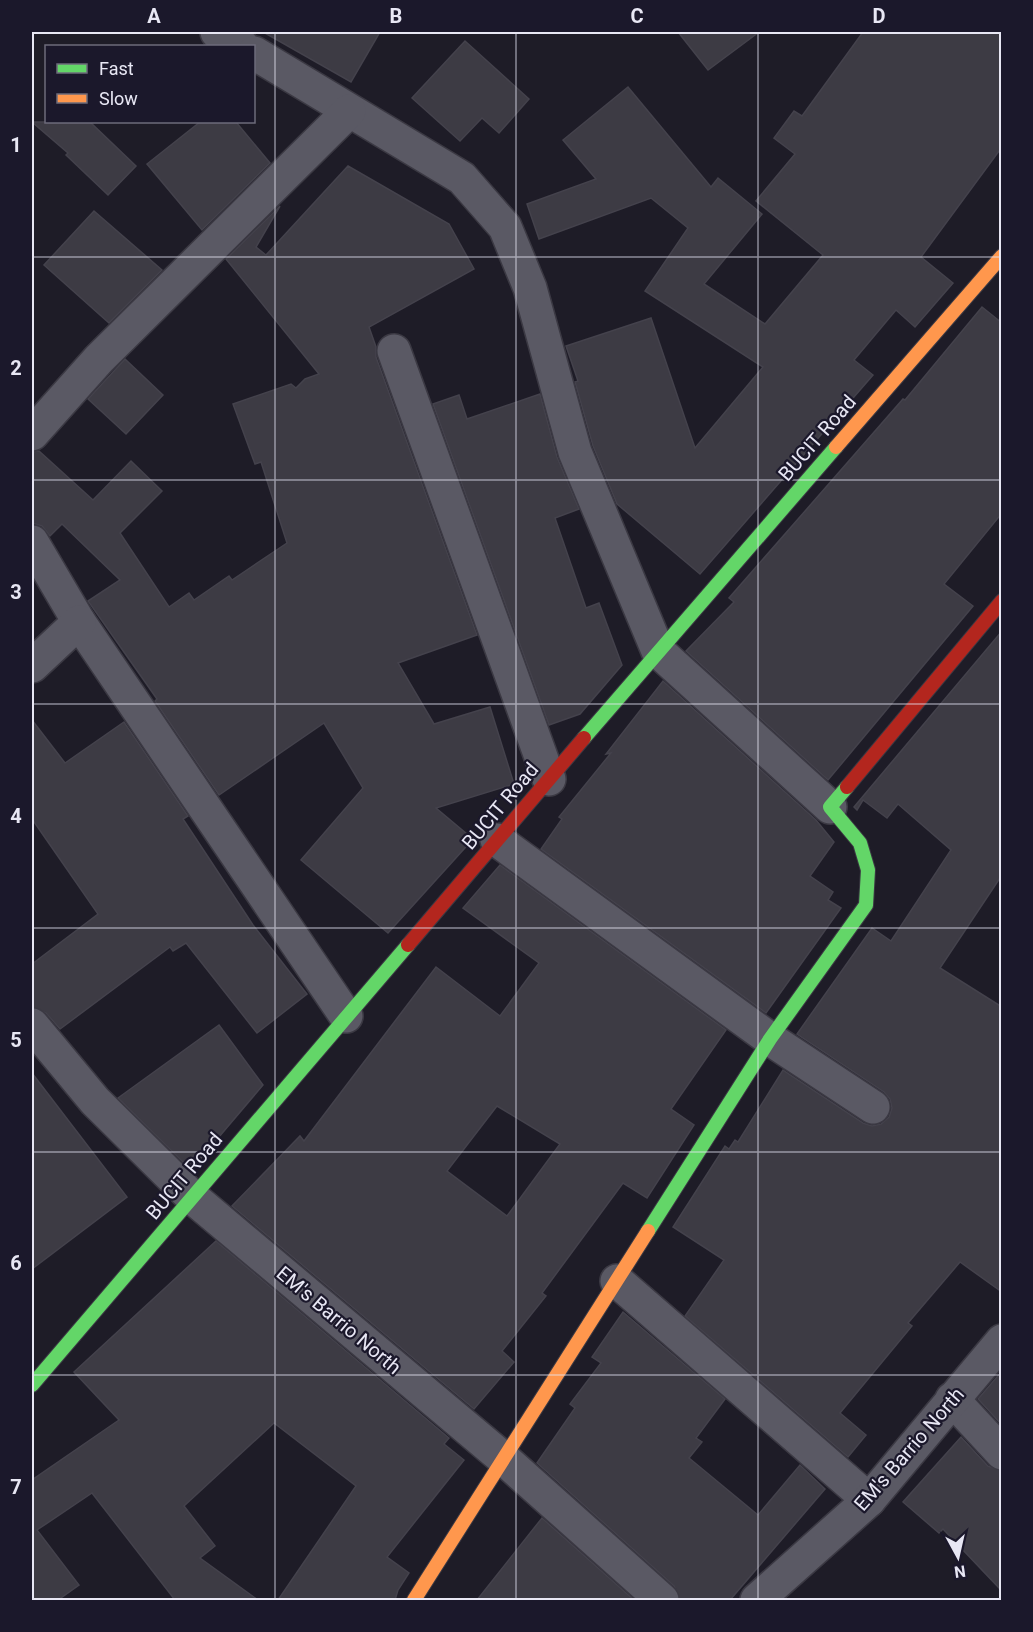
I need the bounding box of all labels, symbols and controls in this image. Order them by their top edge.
text: A [147,4,161,28]
text: B [390,4,402,28]
text: C [630,4,644,28]
text: D [873,4,886,28]
legend [45,45,255,123]
text: Fast [99,58,134,79]
text: Slow [99,88,138,109]
text: 1 [10,133,22,157]
text: 2 [10,356,22,380]
street label: BUCIT Road [773,390,861,486]
text: 3 [10,580,22,604]
street label: BUCIT Road [457,758,543,854]
text: 4 [10,804,22,828]
text: 5 [10,1028,22,1052]
street label: BUCIT Road [141,1128,227,1224]
text: 6 [10,1251,22,1275]
street label: EM's Barrio North [272,1261,406,1379]
street label: EM's Barrio North [849,1382,969,1516]
text: 7 [10,1475,22,1499]
north arrow [928,1527,988,1587]
text: N [953,1561,967,1582]

